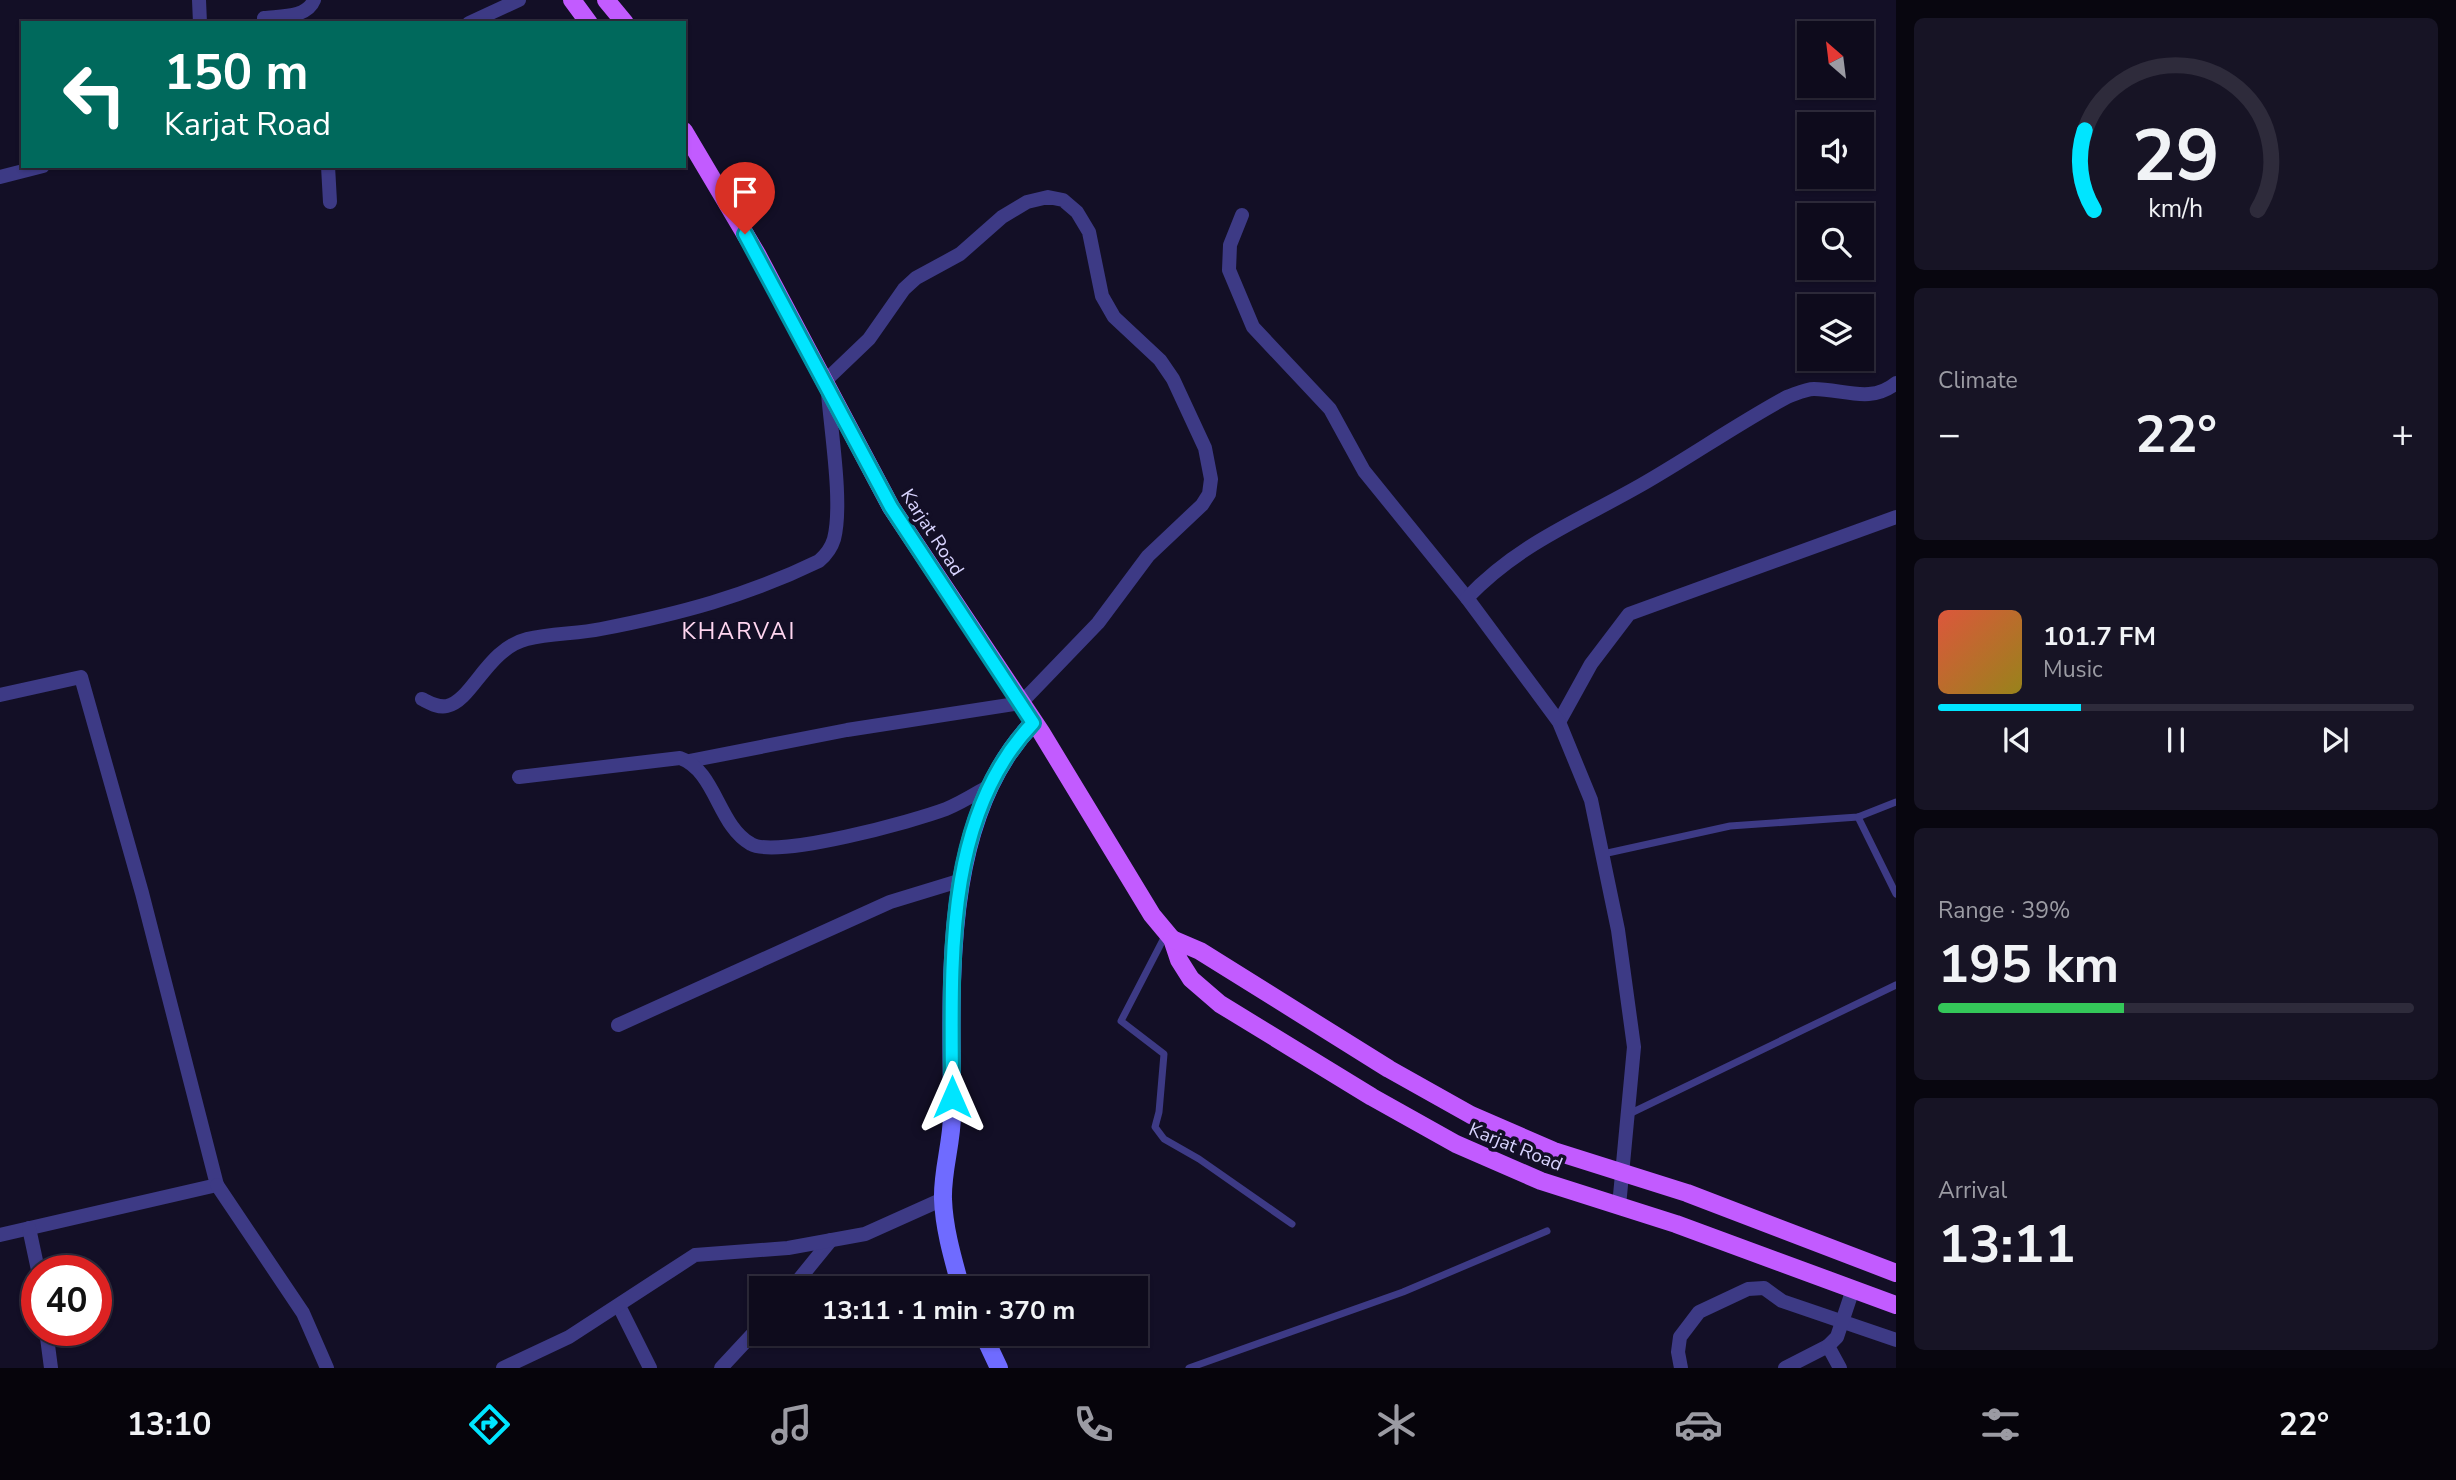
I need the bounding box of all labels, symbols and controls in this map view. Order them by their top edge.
north arrow [1797,21,1874,98]
map controls [1797,21,1874,371]
text: 150 m [164,39,308,106]
icon: left [49,49,140,140]
text: Karjat Road [164,103,331,146]
text: 29 [2132,106,2220,206]
button: sound [1797,112,1874,189]
pin [715,162,775,234]
icon: arrive [726,173,764,211]
text: km/h [2148,192,2204,226]
button: search [1797,203,1874,280]
button: layers [1797,294,1874,371]
text: Climate [1938,365,2018,396]
text: 22° [2135,399,2217,470]
text: − [1938,409,1961,460]
text: + [2391,409,2414,460]
street label: Karjat Road [894,484,970,581]
district label: KHARVAI [681,616,797,647]
text: 101.7 FM [2043,619,2156,654]
text: Music [2043,654,2103,685]
icon: previous [1998,721,2036,759]
icon: pause [2157,721,2195,759]
icon: next [2316,721,2354,759]
text: Range · 39% [1938,895,2070,926]
text: 195 km [1938,929,2119,1000]
position arrow [915,1060,989,1134]
street label: Karjat Road [1465,1116,1566,1178]
text: Arrival [1938,1175,2007,1206]
text: 13:11 [1938,1209,2076,1280]
speed limit sign: 40 [21,1255,112,1346]
text: 13:11 · 1 min · 370 m [822,1293,1075,1328]
icon: directions [465,1400,514,1449]
icon: music [767,1400,816,1449]
icon: phone [1069,1400,1118,1449]
icon: climate [1372,1400,1421,1449]
icon: car [1674,1400,1723,1449]
icon: filters [1976,1400,2025,1449]
text: 13:10 [127,1403,211,1446]
text: 22° [2279,1403,2329,1446]

